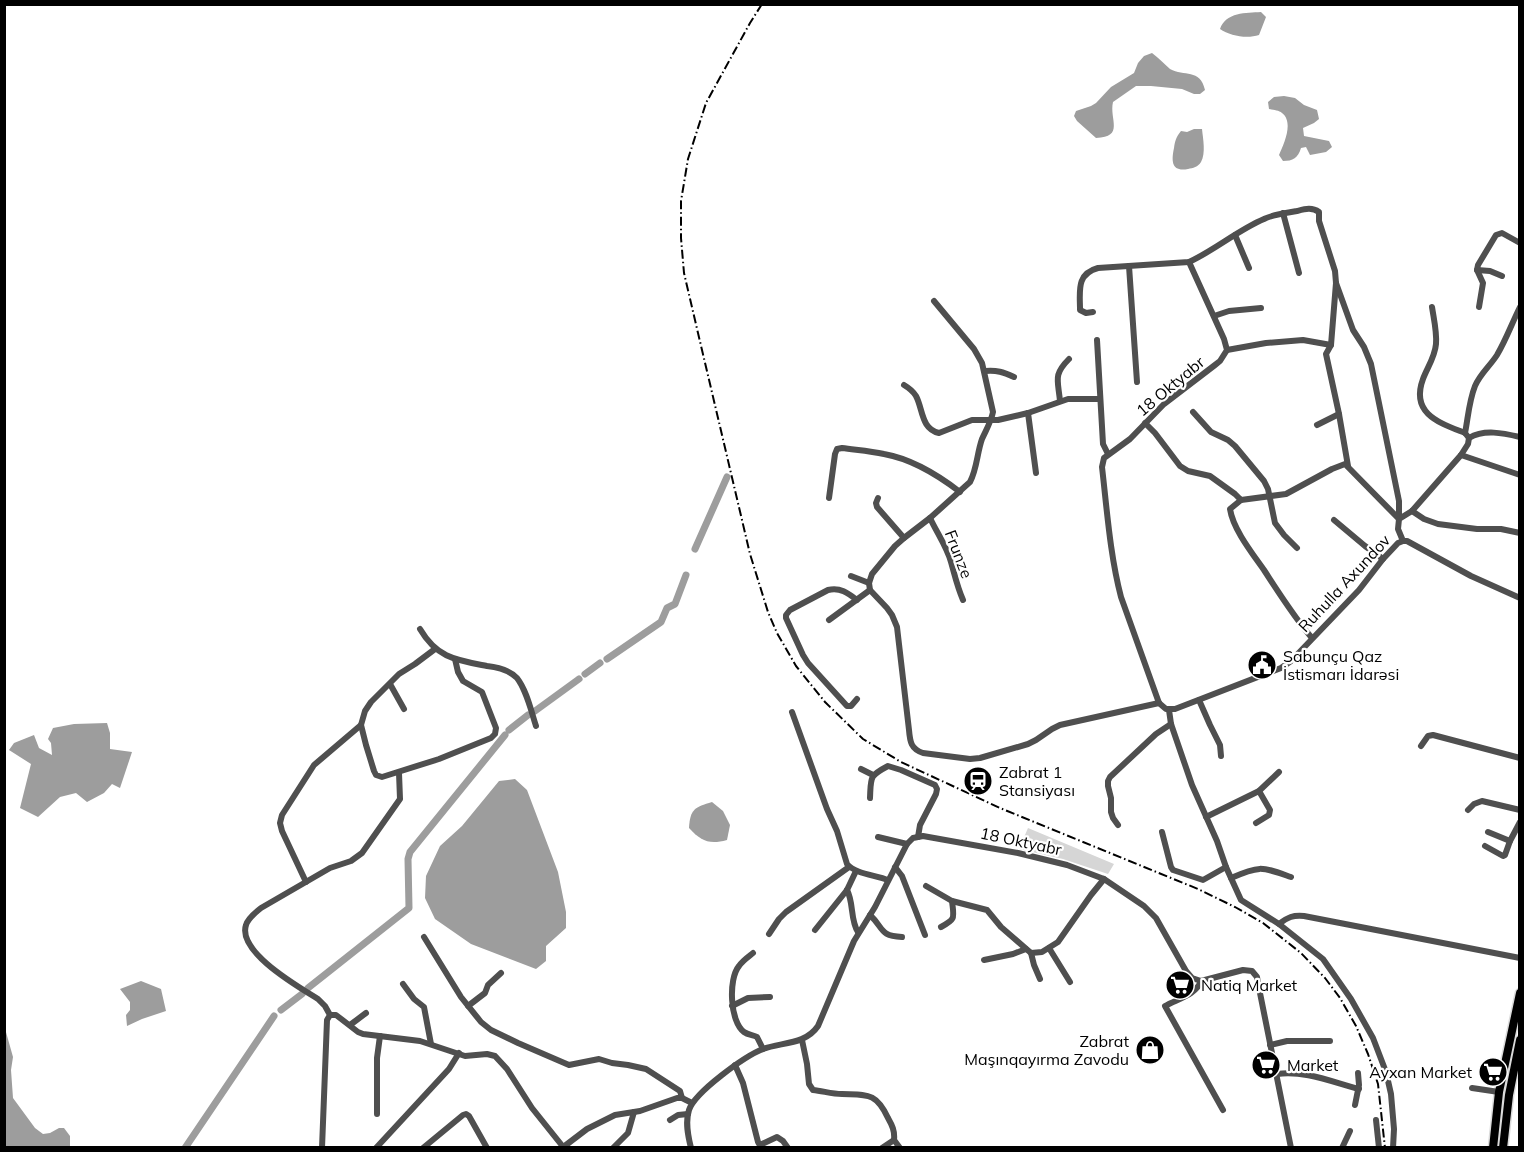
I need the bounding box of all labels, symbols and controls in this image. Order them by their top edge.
street label: 18 Oktyabr [1132,352,1208,420]
street label: Frunze [941,527,977,581]
street label: Ruhulla Axundov [1294,530,1395,636]
place label: Sabunçu Qaz İstismarı İdarəsi [1283,646,1399,684]
public building icon: Sabunçu Qaz İstismarı İdarəsi [1246,649,1278,681]
place label: Zabrat 1 Stansiyası [999,762,1075,800]
station icon: Zabrat 1 Stansiyası [962,765,994,797]
street label: 18 Oktyabr [978,823,1064,859]
supermarket icon: Natiq Market [1164,969,1196,1001]
place label: Natiq Market [1201,975,1298,995]
place label: Zabrat Maşınqayırma Zavodu [964,1031,1129,1069]
shop icon: Zabrat Maşınqayırma Zavodu [1134,1034,1166,1066]
supermarket icon: Market [1250,1049,1282,1081]
place label: Market [1287,1055,1339,1075]
supermarket icon: Ayxan Market [1477,1056,1509,1088]
place label: Ayxan Market [1369,1062,1472,1082]

